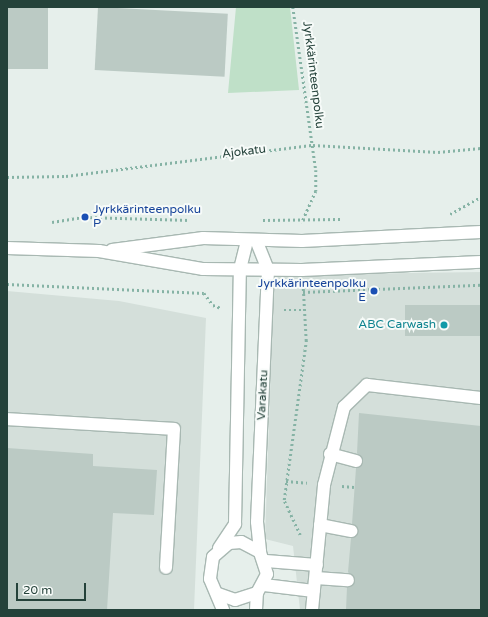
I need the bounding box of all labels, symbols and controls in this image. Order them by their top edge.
street label: Jyrkkärinteenpolku [299,20,327,130]
street label: Ajokatu [221,142,267,162]
place label: Jyrkkärinteenpolku P [93,203,201,231]
marker: Jyrkkärinteenpolku P [80,212,90,222]
place label: Jyrkkärinteenpolku E [258,277,366,305]
marker: Jyrkkärinteenpolku E [369,286,379,296]
place label: ABC Carwash [358,318,436,332]
marker: ABC Carwash [439,320,449,330]
street label: Varakatu [254,369,272,421]
scale bar [18,575,88,601]
text: 20 m [23,583,52,597]

